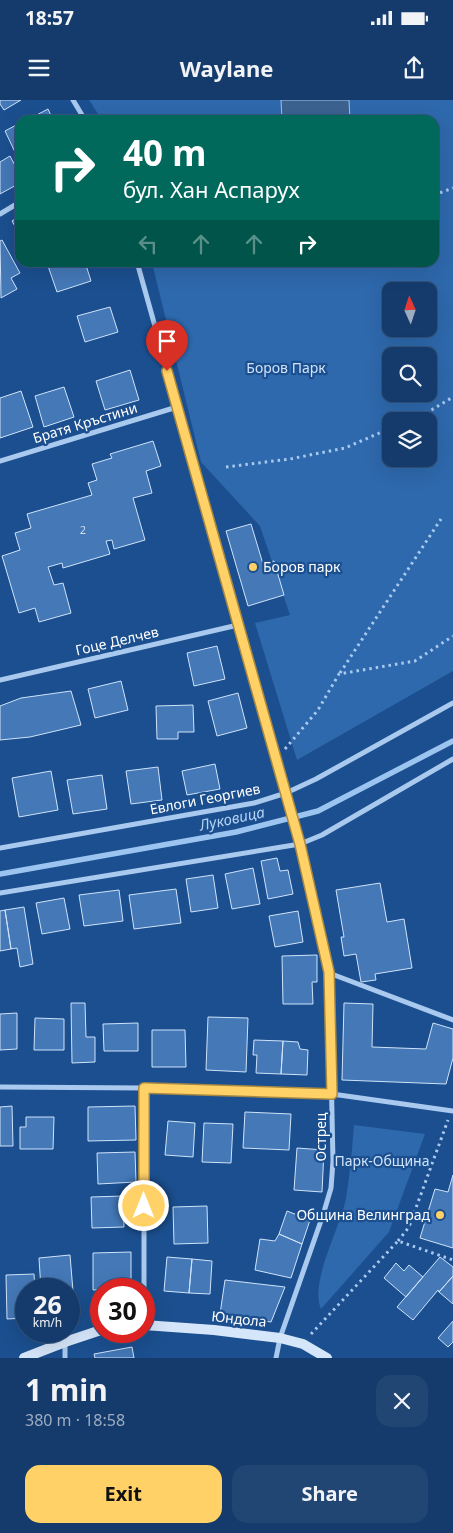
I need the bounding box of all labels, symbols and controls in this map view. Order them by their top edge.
text: 18:57 [25,5,74,31]
text: Waylane [180,53,273,83]
icon: menu [25,54,53,82]
icon: share [400,54,428,82]
text: 40 m [123,129,206,176]
icon: right [40,135,105,200]
text: бул. Хан Аспарух [123,174,300,204]
icon: left [134,230,162,258]
icon: ahead [187,230,215,258]
icon: ahead [240,230,268,258]
icon: right [293,230,321,258]
north arrow [382,282,438,338]
map controls [382,282,437,467]
pin [146,320,188,371]
icon: arrive [153,327,181,355]
button: search [382,347,437,402]
park label: Боров Парк [246,358,326,377]
street label: Братя Кръстини [30,398,139,447]
button: layers [382,412,437,467]
house number: 2 [80,522,86,537]
place label: Боров парк [263,557,341,576]
marker: Боров парк [247,561,259,573]
street label: Гоце Делчев [73,622,160,659]
street label: Евлоги Георгиев [148,778,262,819]
water label: Луковица [196,801,267,835]
street label: Острец [311,1112,330,1161]
park label: Парк-Община [334,1151,430,1170]
position arrow [117,1179,169,1231]
place label: Община Велинград [296,1205,430,1224]
marker: Община Велинград [434,1209,446,1221]
speed limit sign: 30 [90,1278,155,1343]
text: 26 [33,1287,62,1321]
street label: Юндола [211,1306,268,1331]
text: km/h [33,1314,62,1331]
text: 1 min [25,1369,108,1410]
button: close [376,1375,428,1427]
text: 380 m · 18:58 [25,1409,125,1431]
button: Exit [25,1465,222,1523]
button: Share [232,1465,428,1523]

